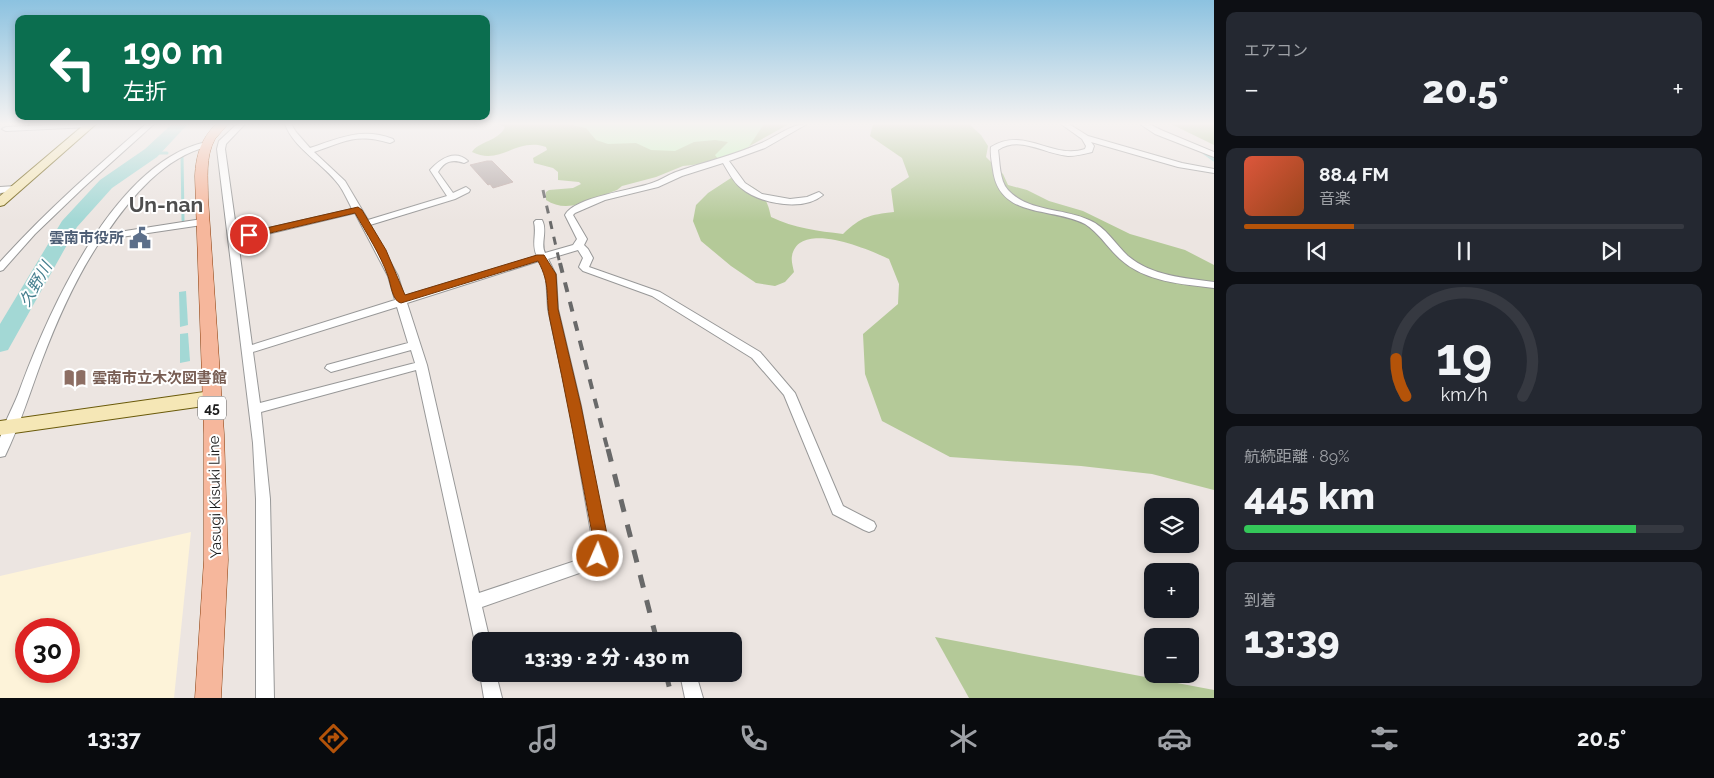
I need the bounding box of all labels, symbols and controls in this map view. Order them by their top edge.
text: 190 m [123,31,223,72]
icon: left [40,35,105,100]
text: エアコン [1244,41,1308,60]
text: 20.5° [1422,67,1509,112]
text: − [1244,73,1259,106]
text: + [1672,73,1684,106]
text: 左折 [123,78,167,104]
text: 88.4 FM [1319,163,1389,185]
text: 音楽 [1319,189,1351,208]
district label: Un-nan [129,192,203,217]
pin [228,214,270,256]
icon: arrive [235,221,263,249]
public building icon: 雲南市役所 [127,225,153,251]
place label: 雲南市役所 [49,229,124,247]
icon: previous [1303,237,1331,265]
icon: pause [1450,237,1478,265]
icon: next [1597,237,1625,265]
water label: 久野川 [15,257,57,310]
text: 19 [1436,326,1492,387]
library icon: 雲南市立木次図書館 [62,365,88,391]
place label: 雲南市立木次図書館 [92,369,227,387]
text: km/h [1440,384,1488,405]
road number: 45 [198,396,226,419]
street label: Yasugi Kisuki Line [205,435,225,559]
text: 航続距離 · 89% [1244,447,1349,466]
text: 445 km [1244,473,1375,518]
map controls [1144,498,1199,683]
button: layers [1144,498,1199,553]
position arrow [571,529,623,581]
button: + [1144,563,1199,618]
text: 到着 [1244,591,1276,610]
text: 13:39 [1244,617,1340,662]
speed limit sign: 30 [15,618,80,683]
button: − [1144,628,1199,683]
text: 13:39 · 2 分 · 430 m [525,646,689,668]
icon: directions [316,721,351,756]
icon: music [526,721,561,756]
icon: phone [736,721,771,756]
icon: climate [946,721,981,756]
icon: car [1157,721,1192,756]
icon: filters [1367,721,1402,756]
text: 13:37 [88,725,141,751]
text: 20.5° [1577,725,1626,751]

